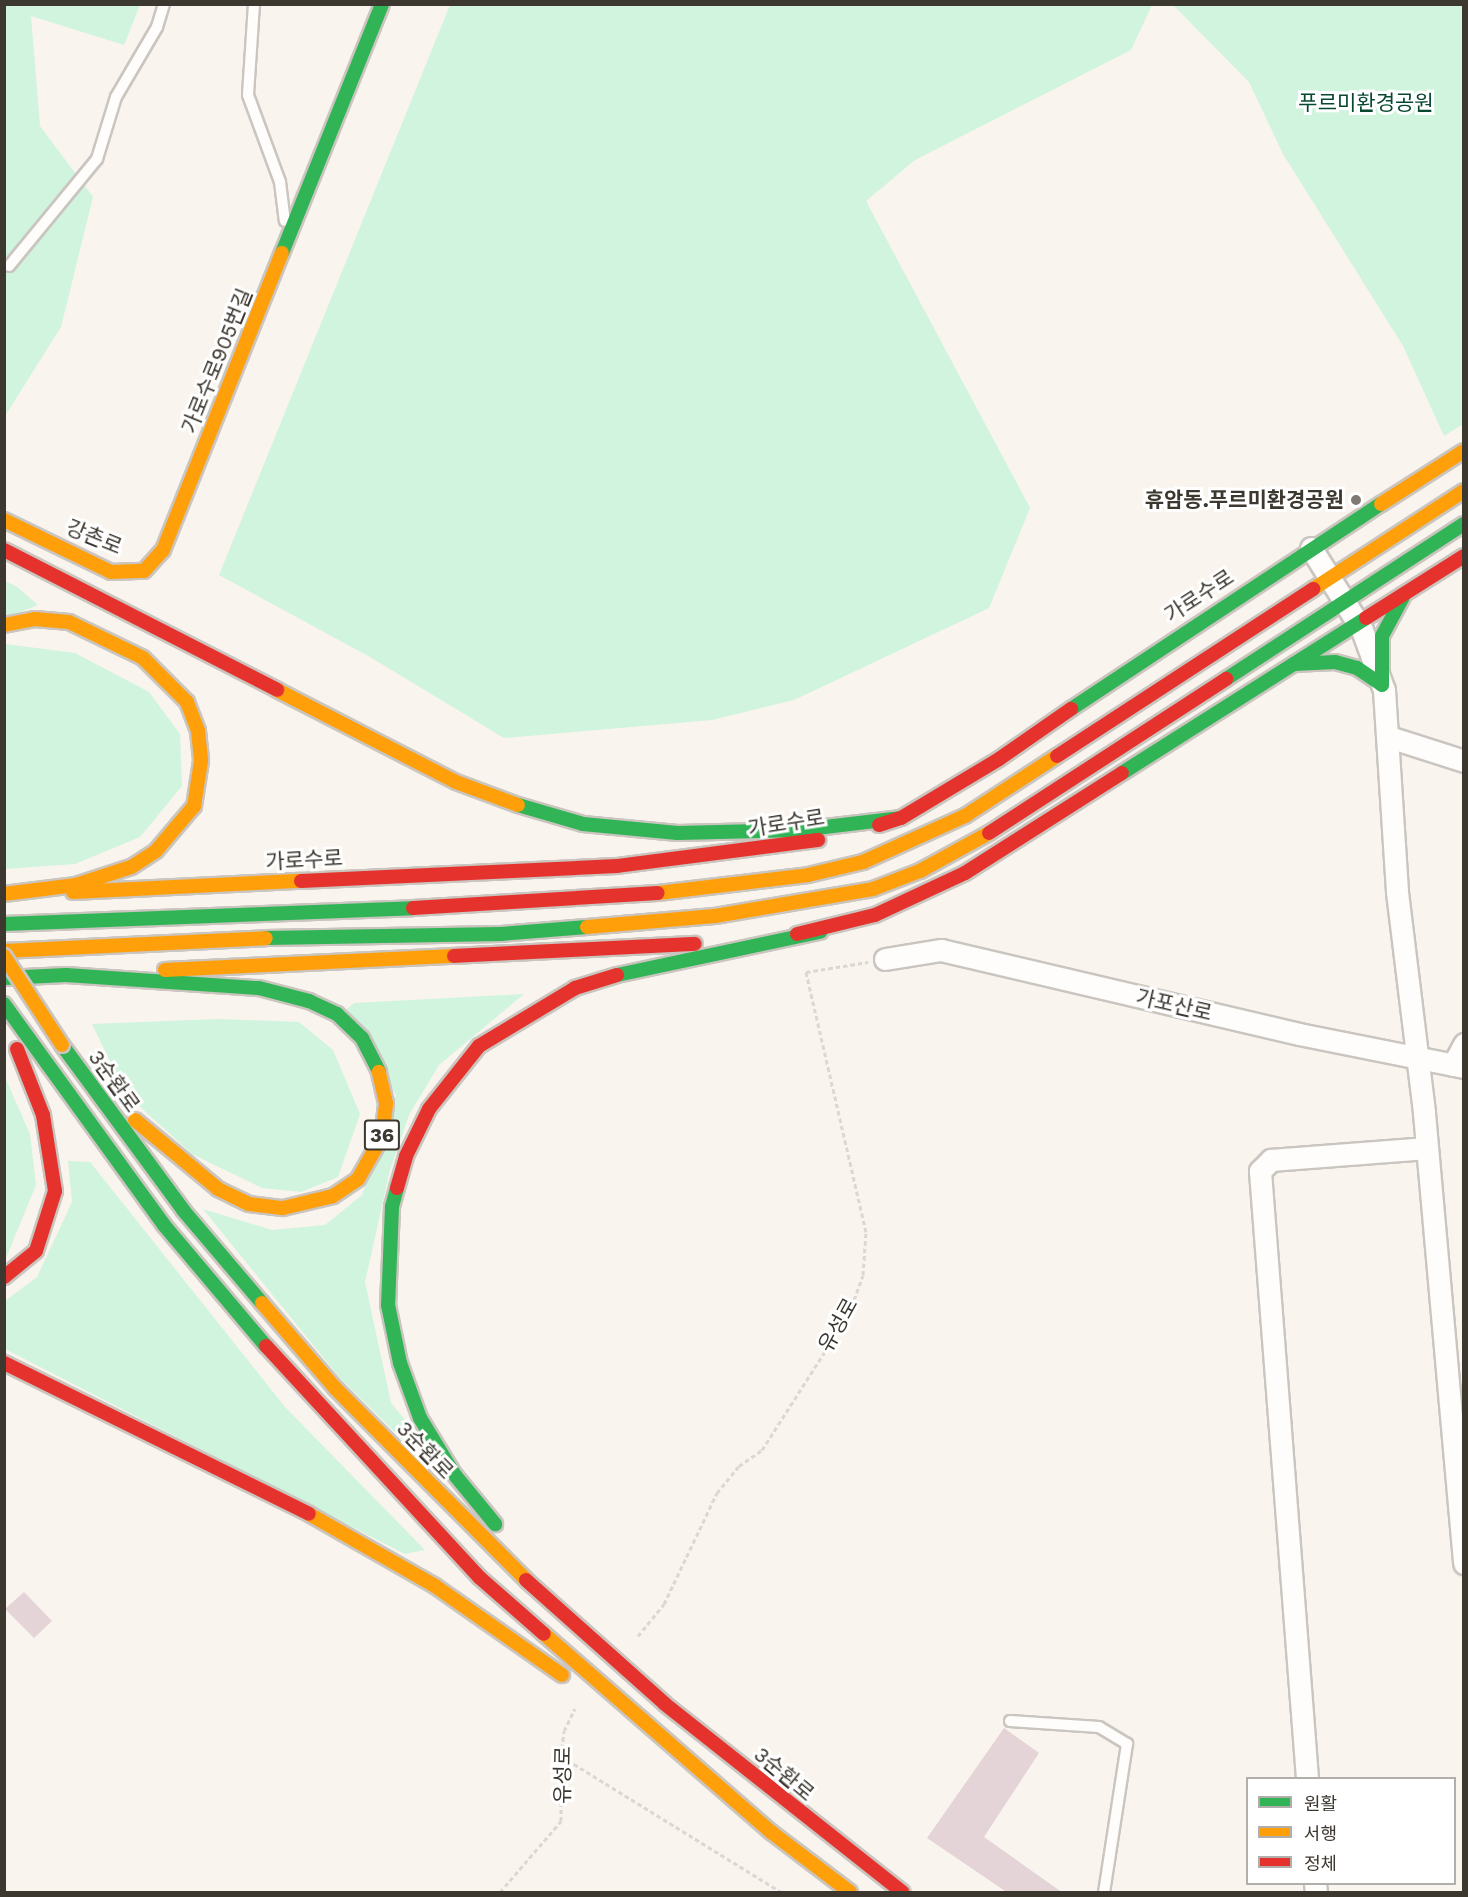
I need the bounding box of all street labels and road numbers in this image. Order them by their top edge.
street label: 가로수로905번길 [176,285,258,437]
street label: 강촌로 [62,514,126,560]
street label: 가로수로 [1160,564,1238,628]
street label: 가로수로 [746,805,826,841]
street label: 가로수로 [265,845,343,875]
street label: 가포산로 [1134,984,1214,1026]
street label: 3순환로 [83,1045,145,1117]
road number: 36 [362,1118,401,1152]
street label: 유성로 [813,1294,863,1356]
street label: 3순환로 [392,1416,458,1484]
street label: 3순환로 [749,1742,819,1806]
street label: 유성로 [550,1746,576,1804]

